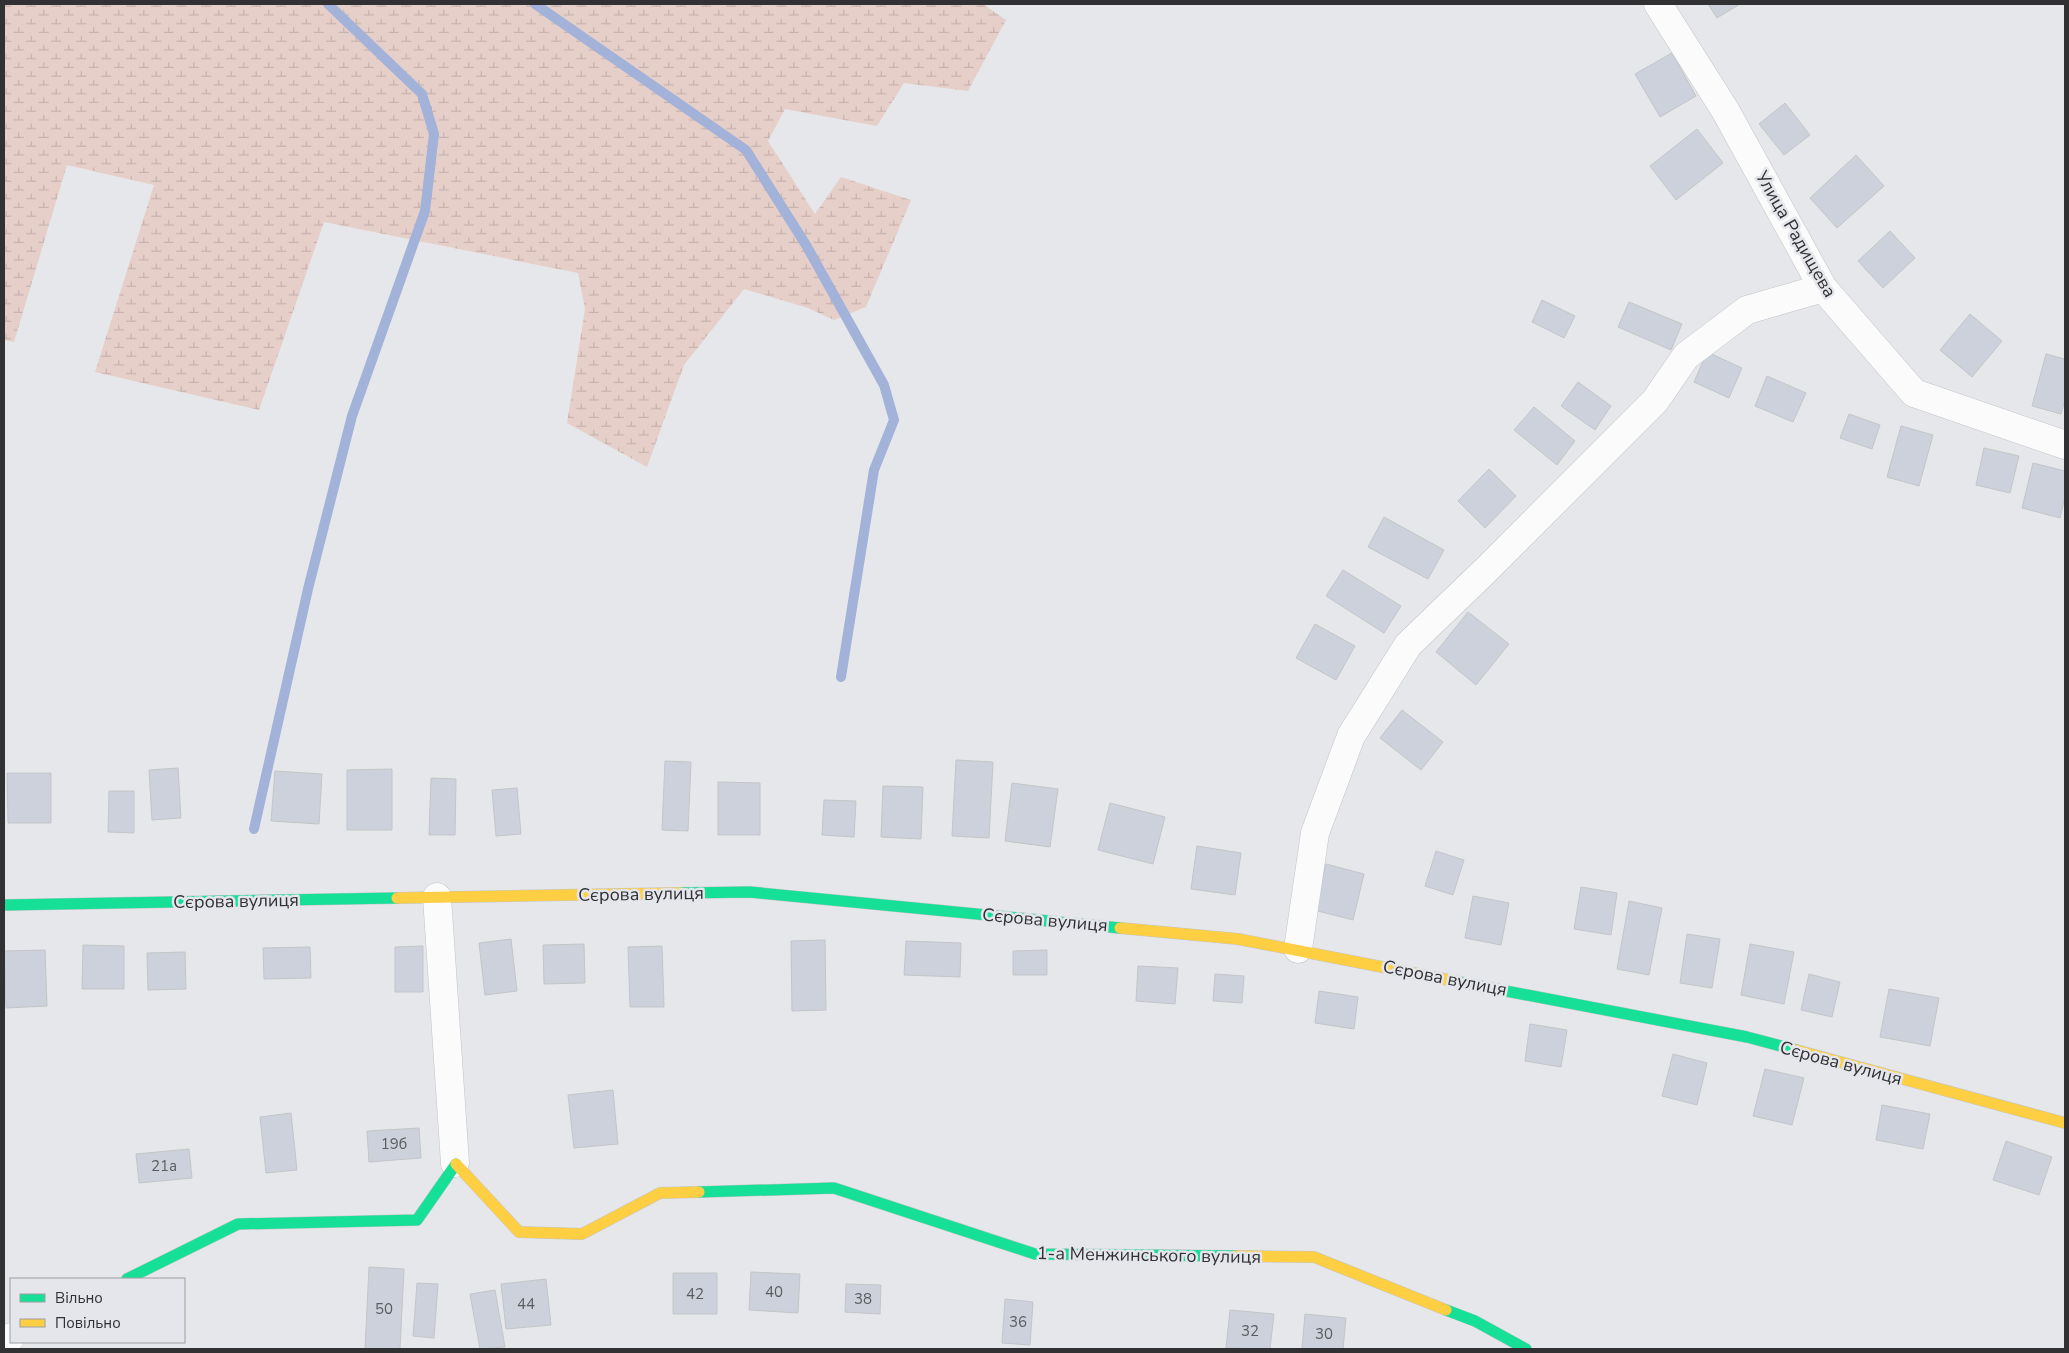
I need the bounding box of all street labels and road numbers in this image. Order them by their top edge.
street label: Улица Радищева [1750,166,1842,302]
street label: Сєрова вулиця [578,881,704,907]
street label: Сєрова вулиця [173,888,299,914]
street label: Сєрова вулиця [981,903,1109,937]
street label: Сєрова вулиця [1381,954,1509,1002]
street label: Сєрова вулиця [1777,1035,1905,1091]
street label: 1-а Менжинського вулиця [1037,1241,1261,1269]

